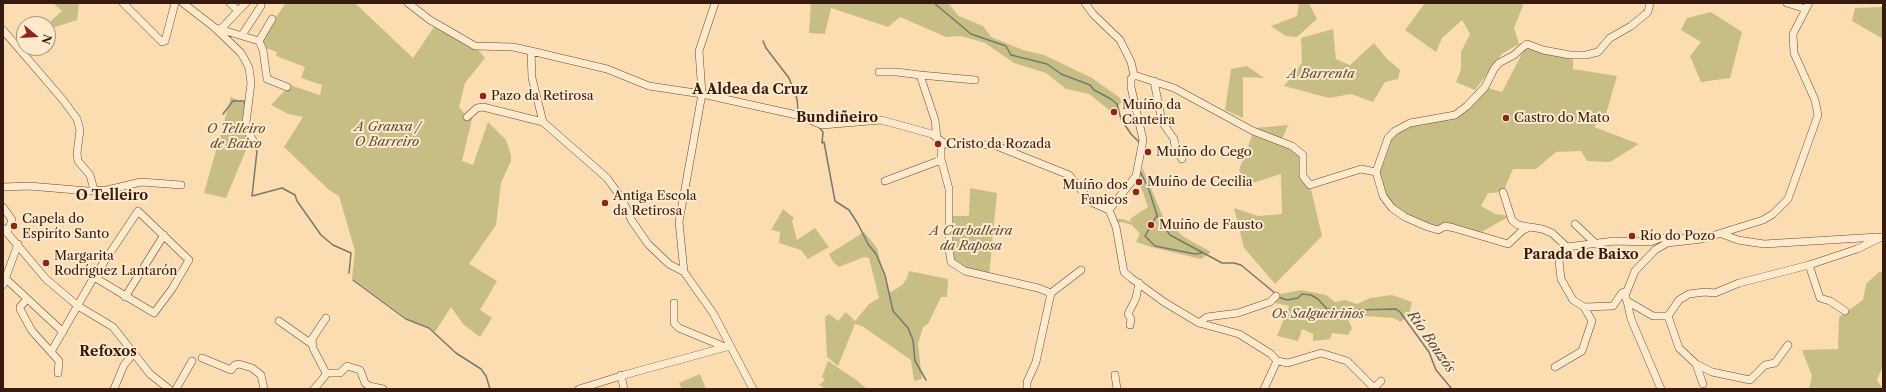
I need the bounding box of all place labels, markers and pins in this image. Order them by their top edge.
place label: Pazo da Retirosa [491,88,594,104]
marker: Pazo da Retirosa [478,91,488,101]
place label: Muíño da Canteira [1122,97,1181,128]
marker: Muíño da Canteira [1109,107,1119,117]
place label: Castro do Mato [1514,110,1610,126]
marker: Castro do Mato [1501,113,1511,123]
place label: Cristo da Rozada [946,136,1051,152]
marker: Cristo da Rozada [933,139,943,149]
place label: Muíño do Cego [1156,144,1252,160]
marker: Muíño do Cego [1143,147,1153,157]
place label: Muíño de Cecilia [1147,174,1253,190]
place label: Muíño dos Fanicos [1062,177,1128,208]
marker: Muíño de Cecilia [1134,177,1144,187]
marker: Muíño dos Fanicos [1131,187,1141,197]
place label: Antiga Escola da Retirosa [613,188,697,219]
marker: Antiga Escola da Retirosa [600,198,610,208]
place label: Capela do Espiríto Santo [22,211,109,242]
place label: Muíño de Fausto [1159,217,1263,233]
marker: Muíño de Fausto [1146,220,1156,230]
marker: Capela do Espiríto Santo [9,221,19,231]
place label: Río do Pozo [1640,228,1715,244]
marker: Río do Pozo [1627,231,1637,241]
place label: Margarita Rodríguez Lantarón [54,248,177,279]
marker: Margarita Rodríguez Lantarón [41,258,51,268]

